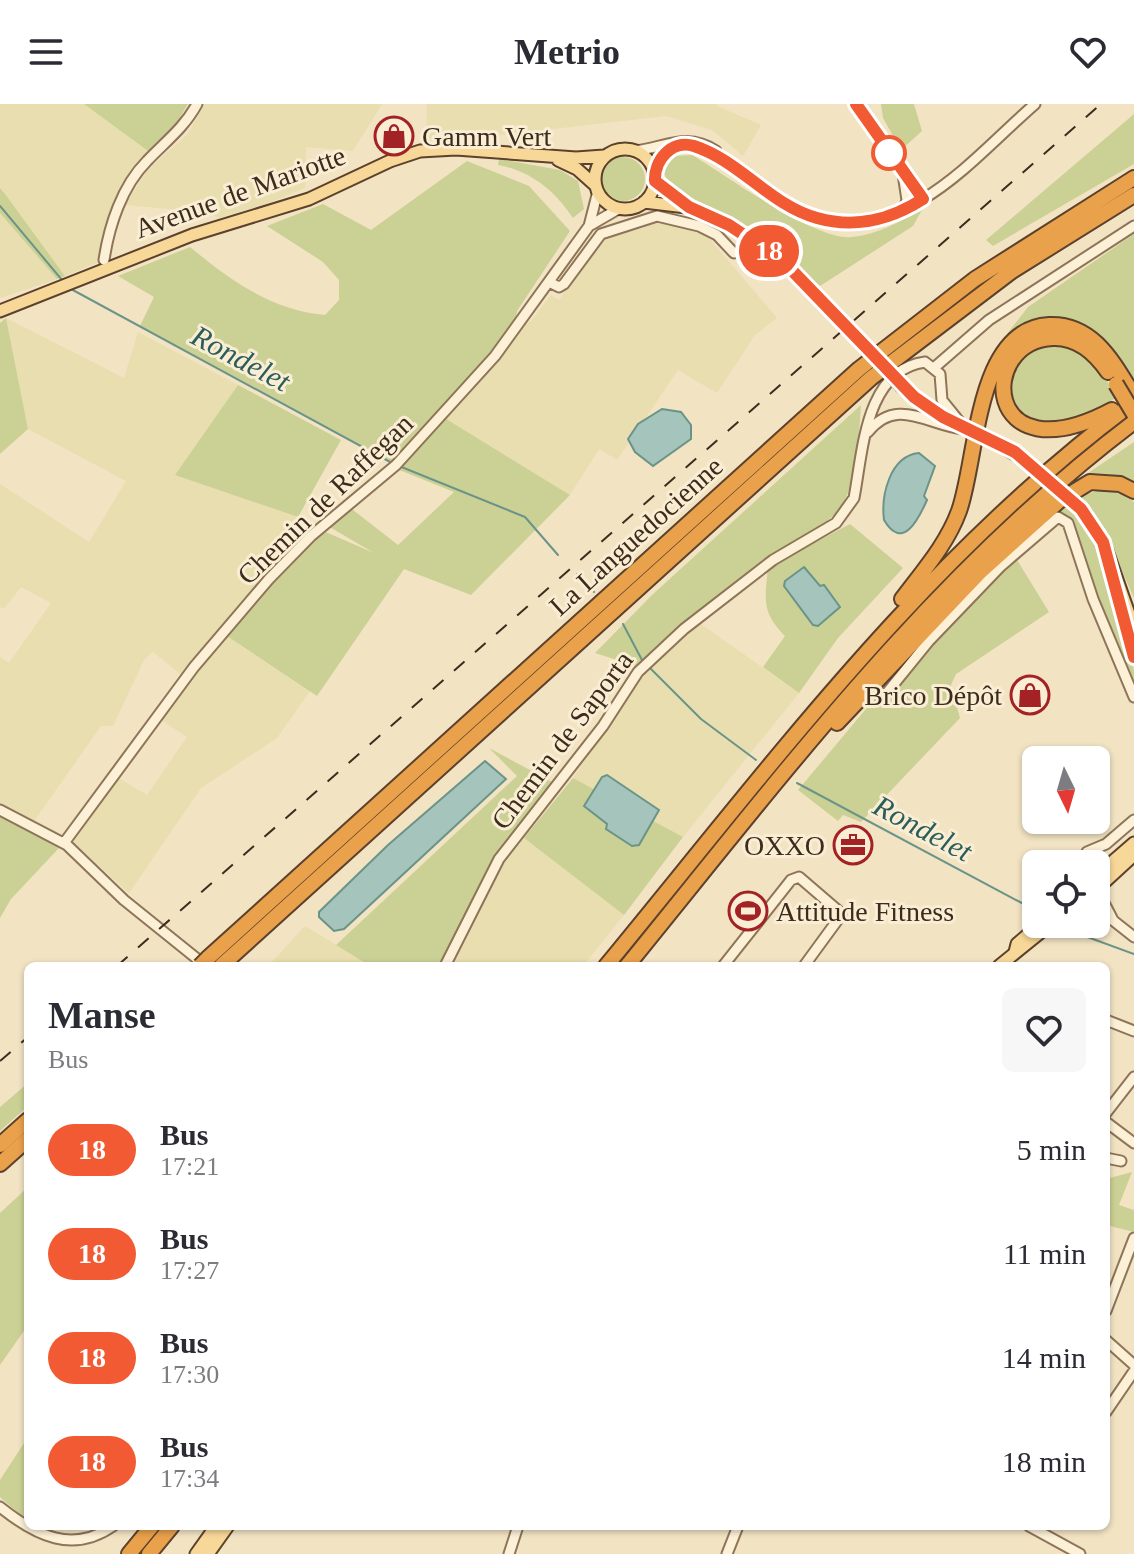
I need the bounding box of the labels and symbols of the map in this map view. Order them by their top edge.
shop icon: Gamm Vert [373,115,415,157]
place label: Gamm Vert [422,121,552,152]
unlabelled marker [872,136,906,170]
street label: Avenue de Mariotte [130,139,350,245]
line badge: 18 [733,225,805,277]
water label: Rondelet [185,318,296,398]
street label: Chemin de Raffegan [231,408,419,590]
street label: La Languedocienne [543,450,729,622]
street label: Chemin de Saporta [485,645,639,835]
shop icon: Brico Dépôt [1009,674,1051,716]
place label: Brico Dépôt [864,680,1002,711]
north arrow [1022,746,1110,834]
water label: Rondelet [867,788,978,868]
office icon: OXXO [832,824,874,866]
place label: OXXO [744,830,825,861]
sports icon: Attitude Fitness [727,890,769,932]
place label: Attitude Fitness [776,896,954,927]

